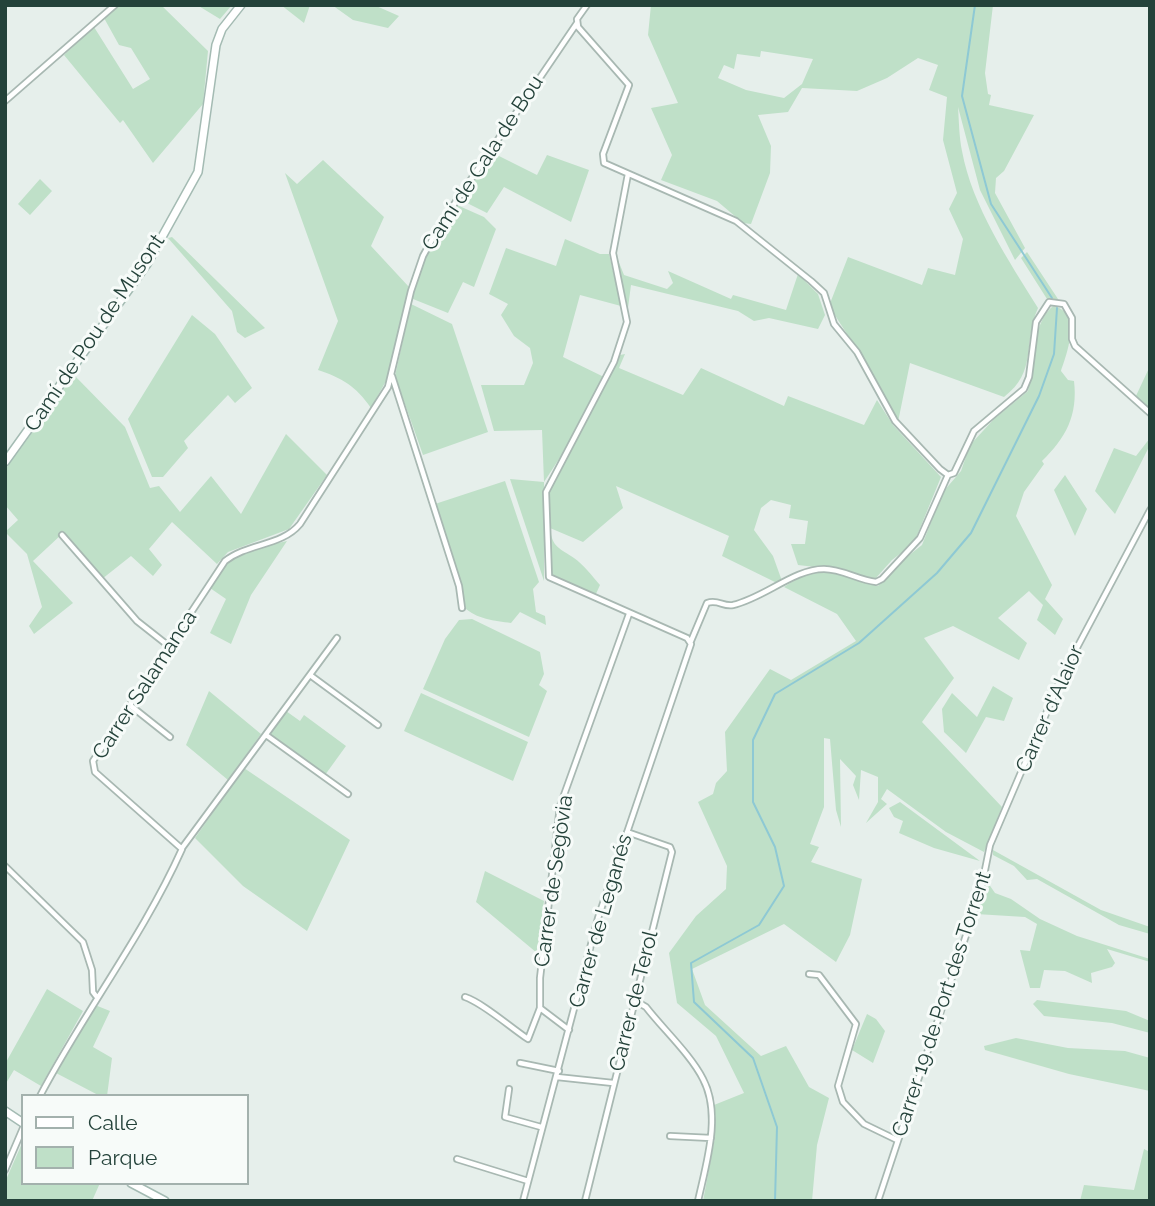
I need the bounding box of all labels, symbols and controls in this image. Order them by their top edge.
street label: Camí de Cala de Bou [417,71,549,255]
street label: Camí de Pou de Musont [20,230,170,436]
street label: Carrer Salamanca [87,606,203,764]
street label: Carrer d'Alaior [1011,641,1089,777]
street label: Carrer de Segòvia [529,793,579,969]
street label: Carrer de Leganés [564,831,638,1011]
street label: Carrer 19 de Port des Torrent [887,868,997,1140]
street label: Carrer de Terol [604,928,664,1074]
legend [21,1094,248,1185]
text: Calle [88,1110,138,1135]
text: Parque [88,1145,157,1170]

